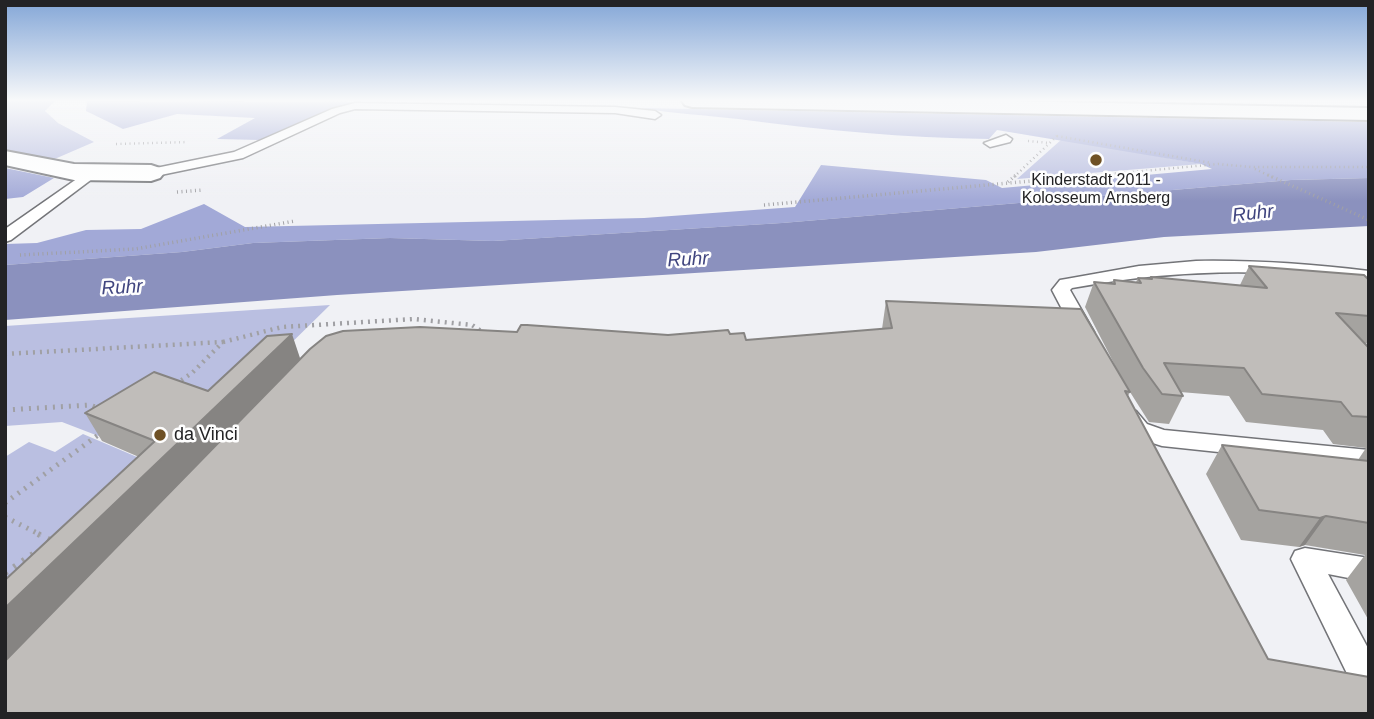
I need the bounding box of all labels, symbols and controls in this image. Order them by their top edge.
marker: Kinderstadt 2011 - Kolosseum Arnsberg [1088,152,1104,168]
place label: Kinderstadt 2011 - Kolosseum Arnsberg [1022,171,1170,209]
water label: Ruhr [1231,201,1275,227]
water label: Ruhr [667,248,709,272]
water label: Ruhr [101,276,143,300]
place label: da Vinci [174,424,238,446]
marker: da Vinci [152,427,168,443]

